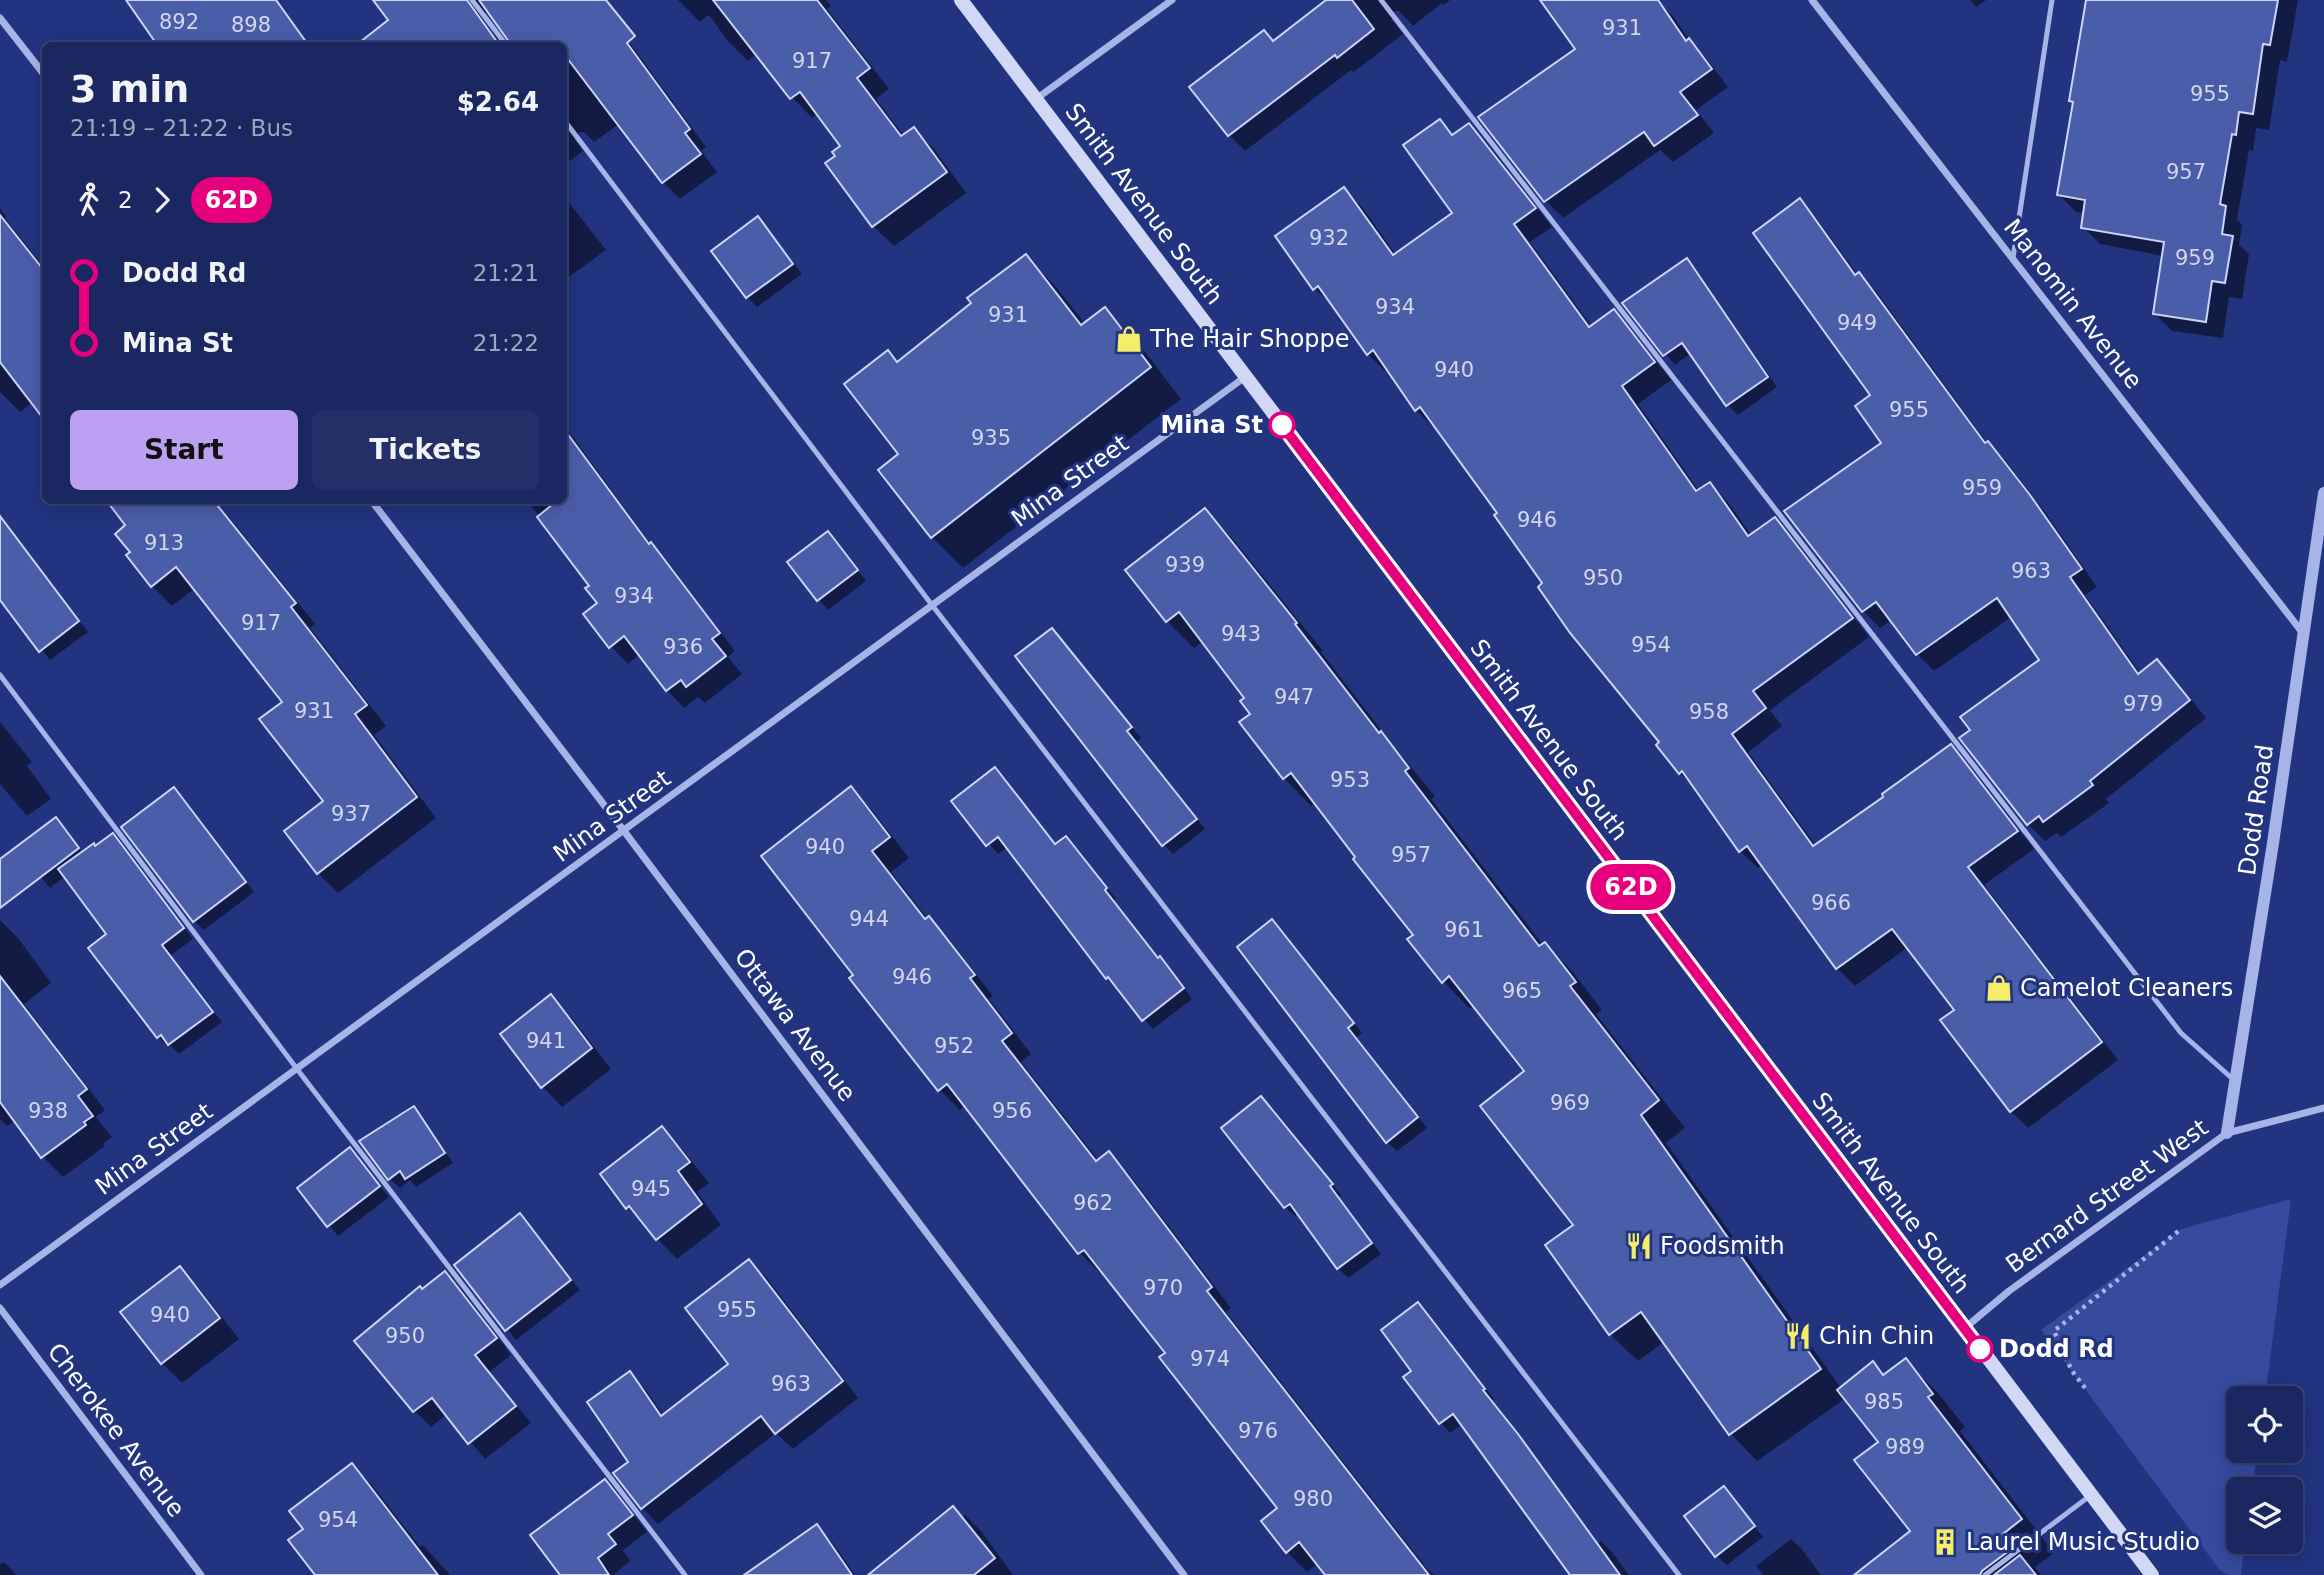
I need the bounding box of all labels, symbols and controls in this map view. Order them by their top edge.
house number: 892 [159,10,199,34]
house number: 898 [231,13,271,37]
house number: 931 [1602,16,1642,40]
house number: 917 [792,49,832,73]
text: 3 min [70,67,189,111]
house number: 955 [2190,82,2230,106]
text: $2.64 [457,87,539,117]
street label: Smith Avenue South [1059,98,1229,310]
text: 21:19 – 21:22 · Bus [70,115,293,141]
house number: 957 [2166,160,2206,184]
icon: walk [70,181,108,219]
icon: forward [143,181,181,219]
text: 62D [205,186,258,214]
text: 2 [118,187,133,213]
street label: Manomin Avenue [1998,214,2148,394]
house number: 932 [1309,226,1349,250]
house number: 959 [2175,246,2215,270]
text: Dodd Rd [122,258,246,288]
text: 21:21 [473,260,539,286]
house number: 934 [1375,295,1415,319]
house number: 931 [988,303,1028,327]
house number: 949 [1837,311,1877,335]
shop icon: The Hair Shoppe [1114,324,1144,354]
place label: The Hair Shoppe [1149,325,1350,353]
text: Mina St [122,328,233,358]
text: 21:22 [473,330,539,356]
house number: 940 [1434,358,1474,382]
house number: 955 [1889,398,1929,422]
button: Start [70,410,298,490]
button: Tickets [312,410,539,490]
place label: Mina St [1160,411,1263,439]
marker: Mina St [1269,412,1295,438]
house number: 935 [971,426,1011,450]
street label: Mina Street [1006,429,1134,533]
house number: 959 [1962,476,2002,500]
house number: 946 [1517,508,1557,532]
house number: 913 [144,531,184,555]
house number: 939 [1165,553,1205,577]
house number: 963 [2011,559,2051,583]
house number: 950 [1583,566,1623,590]
house number: 934 [614,584,654,608]
house number: 917 [241,611,281,635]
house number: 943 [1221,622,1261,646]
house number: 954 [1631,633,1671,657]
street label: Smith Avenue South [1464,634,1634,846]
house number: 936 [663,635,703,659]
house number: 947 [1274,685,1314,709]
house number: 979 [2123,692,2163,716]
house number: 931 [294,699,334,723]
house number: 958 [1689,700,1729,724]
street label: Dodd Road [2233,743,2279,877]
street label: Mina Street [548,764,676,868]
house number: 953 [1330,768,1370,792]
house number: 937 [331,802,371,826]
house number: 940 [805,835,845,859]
house number: 957 [1391,843,1431,867]
line badge: 62D [1591,864,1671,910]
text: 62D [1604,873,1658,901]
house number: 966 [1811,891,1851,915]
house number: 944 [849,907,889,931]
house number: 961 [1444,918,1484,942]
street label: Ottawa Avenue [729,943,861,1107]
house number: 946 [892,965,932,989]
shop icon: Camelot Cleaners [1984,973,2014,1003]
place label: Camelot Cleaners [2020,974,2233,1002]
house number: 965 [1502,979,1542,1003]
house number: 941 [526,1029,566,1053]
house number: 952 [934,1034,974,1058]
street label: Smith Avenue South [1806,1087,1976,1299]
house number: 969 [1550,1091,1590,1115]
street label: Mina Street [90,1097,218,1201]
house number: 938 [28,1099,68,1123]
house number: 956 [992,1099,1032,1123]
street label: Bernard Street West [2001,1113,2213,1279]
house number: 945 [631,1177,671,1201]
house number: 962 [1073,1191,1113,1215]
restaurant icon: Foodsmith [1624,1231,1654,1261]
place label: Foodsmith [1660,1232,1785,1260]
house number: 970 [1143,1276,1183,1300]
house number: 955 [717,1298,757,1322]
house number: 940 [150,1303,190,1327]
restaurant icon: Chin Chin [1783,1321,1813,1351]
place label: Chin Chin [1819,1322,1934,1350]
house number: 950 [385,1324,425,1348]
place label: Dodd Rd [1999,1335,2114,1363]
marker: Dodd Rd [1967,1336,1993,1362]
street label: Cherokee Avenue [42,1338,190,1522]
house number: 974 [1190,1347,1230,1371]
house number: 963 [771,1372,811,1396]
map controls [2226,1386,2303,1554]
button: locate [2226,1386,2303,1463]
house number: 985 [1864,1390,1904,1414]
house number: 976 [1238,1419,1278,1443]
house number: 989 [1885,1435,1925,1459]
button: layers [2226,1477,2303,1554]
house number: 980 [1293,1487,1333,1511]
house number: 954 [318,1508,358,1532]
building icon: Laurel Music Studio [1930,1527,1960,1557]
place label: Laurel Music Studio [1966,1528,2200,1556]

